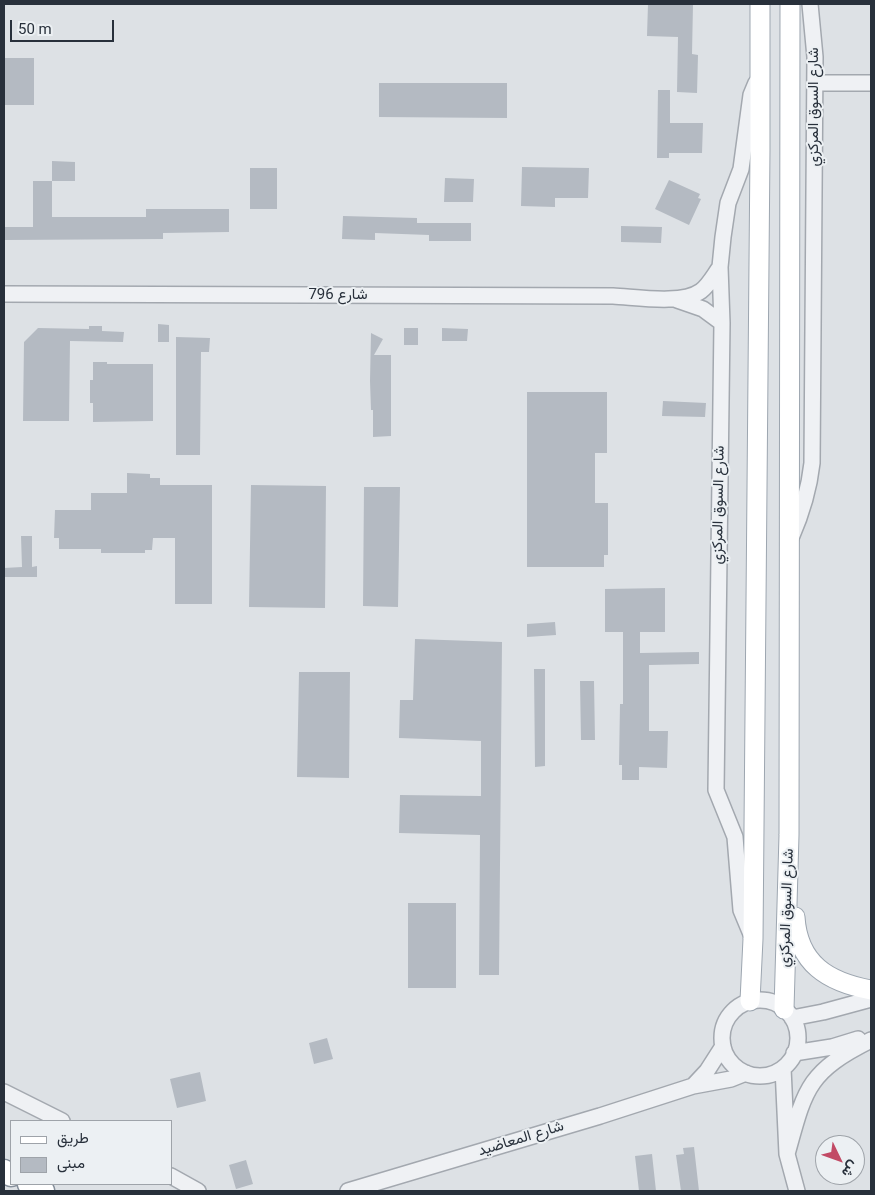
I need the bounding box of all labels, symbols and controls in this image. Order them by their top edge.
scale bar [12,10,116,42]
text: 50 m [18,20,52,38]
street label: شارع السوق المركزي [805,48,823,166]
street label: شارع 796 [308,286,368,304]
street label: شارع السوق المركزي [709,445,729,565]
street label: شارع السوق المركزي [776,848,798,968]
street label: شارع المعاضيد [476,1117,566,1161]
legend [10,1120,172,1185]
text: طريق [57,1129,89,1147]
north arrow [815,1135,865,1185]
text: مبنى [57,1154,85,1172]
text: ش [839,1158,862,1181]

